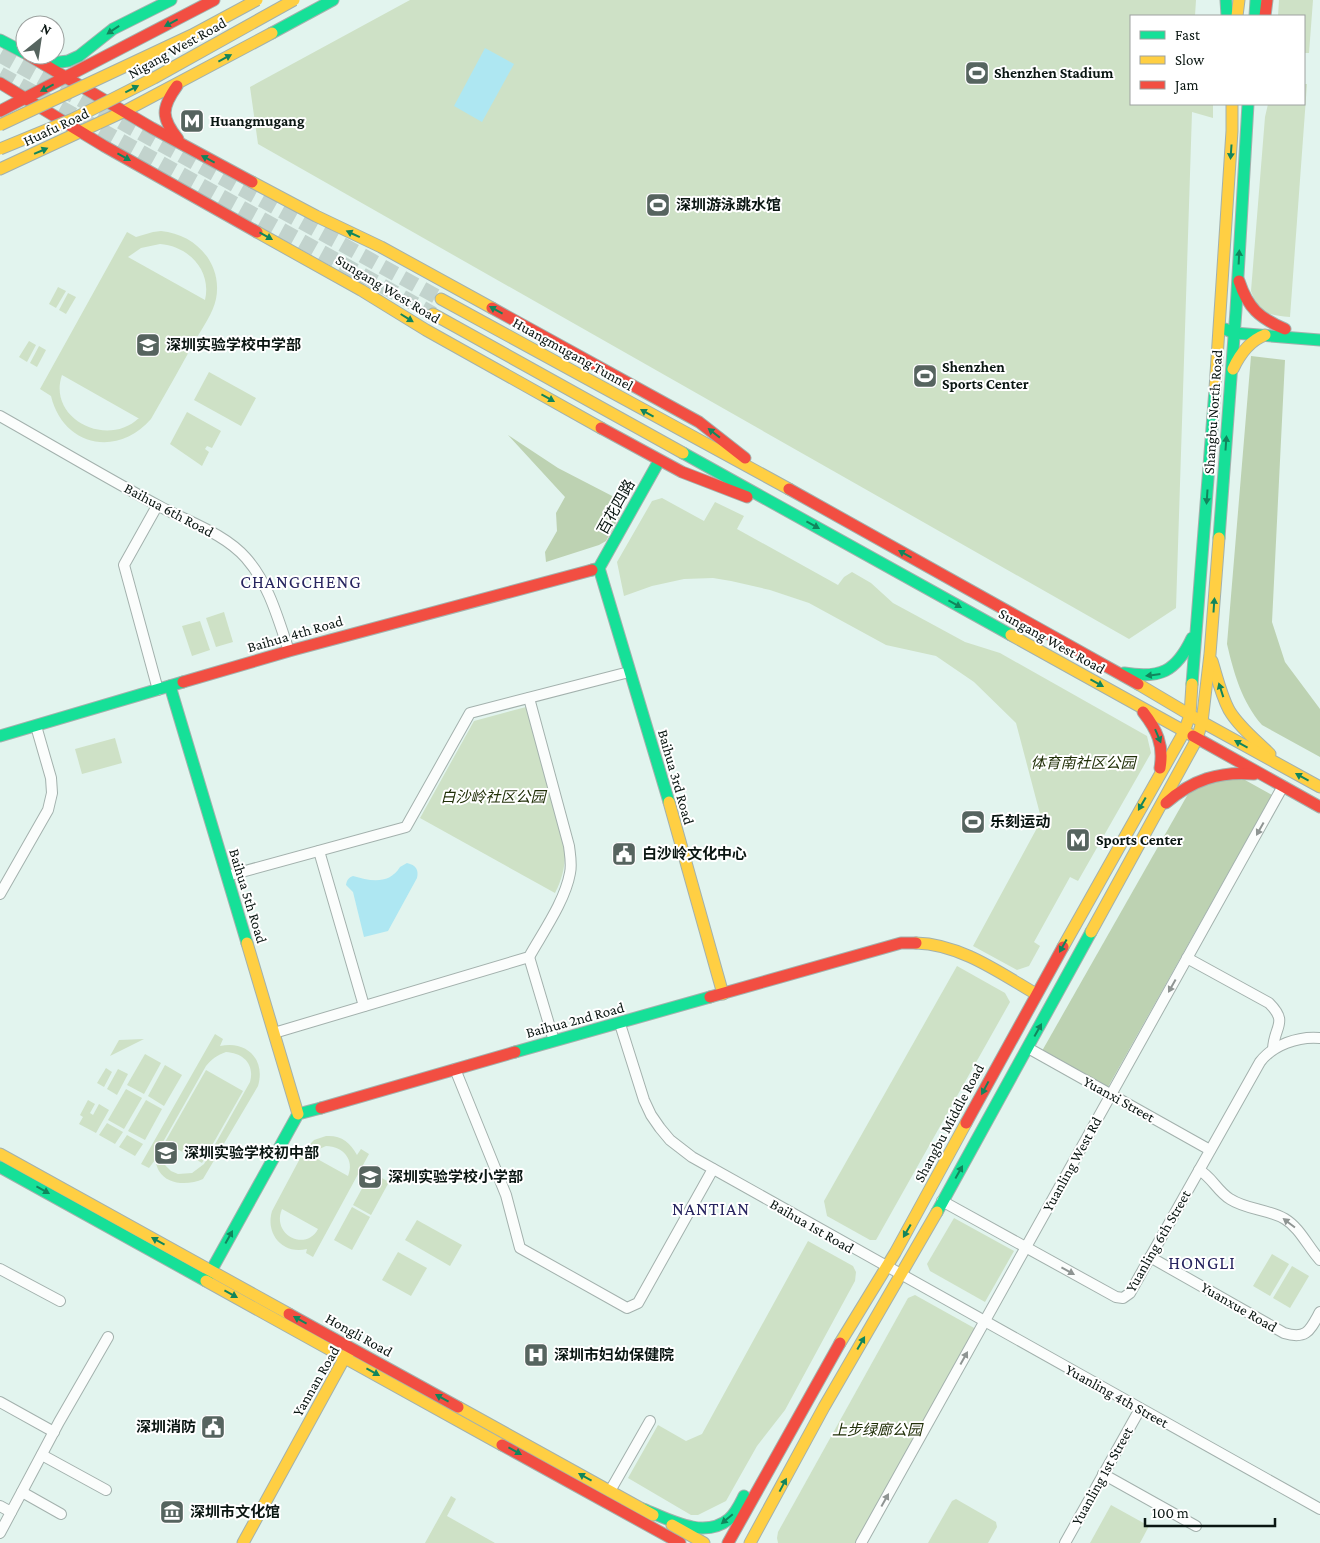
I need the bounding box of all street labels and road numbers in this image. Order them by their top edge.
street label: Nigang West Road [125,14,229,83]
street label: Huafu Road [21,105,91,149]
street label: Sungang West Road [332,251,443,327]
street label: Huangmugang Tunnel [510,314,636,395]
street label: Shangbu North Road [1201,349,1226,475]
street label: 百花四路 [594,477,638,537]
street label: Baihua 6th Road [122,480,216,540]
street label: Sungang West Road [996,605,1108,678]
street label: Baihua 4th Road [245,613,345,655]
street label: Baihua 3rd Road [655,728,697,826]
street label: Baihua 5th Road [226,847,270,945]
street label: Baihua 2nd Road [524,999,626,1041]
street label: Shangbu Middle Road [911,1061,988,1185]
street label: Yuanxi Street [1080,1073,1158,1126]
street label: Yuanling West Rd [1039,1114,1106,1215]
street label: Yuanling 6th Street [1122,1186,1195,1295]
street label: Baihua 1st Road [767,1196,857,1256]
street label: Yuanxue Road [1198,1279,1280,1335]
street label: Hongli Road [322,1310,395,1361]
street label: Yannan Road [289,1343,343,1419]
street label: Yuanling 4th Street [1062,1361,1172,1432]
street label: Yuanling 1st Street [1068,1423,1137,1528]

